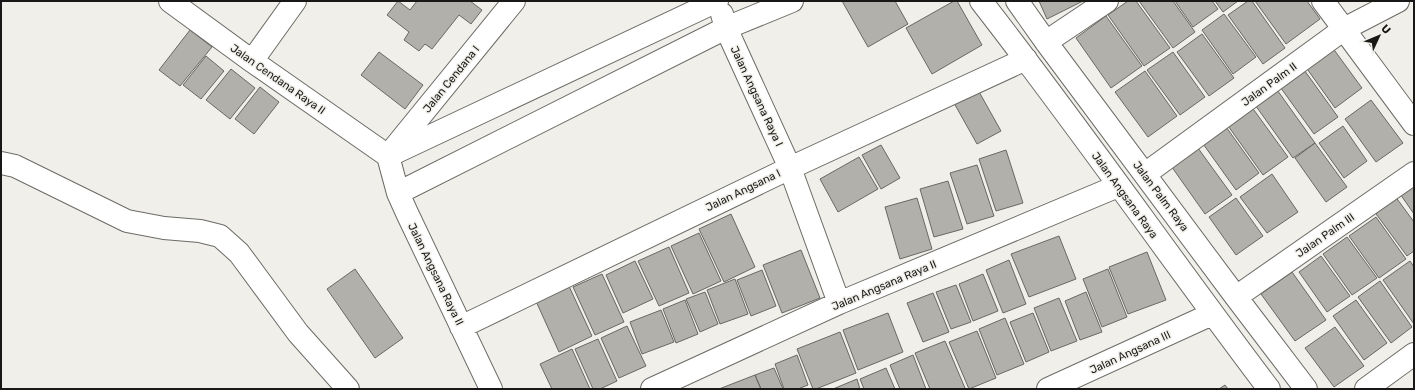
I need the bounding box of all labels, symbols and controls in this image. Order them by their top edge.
north arrow [1359,16,1399,56]
text: U [1378,22,1393,37]
street label: Jalan Cendana Raya II [228,42,328,117]
street label: Jalan Cendana I [420,43,482,115]
street label: Jalan Angsana Raya I [728,44,786,149]
street label: Jalan Palm II [1239,60,1300,109]
street label: Jalan Angsana Raya [1089,150,1160,241]
street label: Jalan Palm Raya [1130,159,1191,234]
street label: Jalan Angsana I [704,167,783,214]
street label: Jalan Palm III [1294,210,1357,260]
street label: Jalan Angsana Raya II [405,221,466,328]
street label: Jalan Angsana Raya II [830,258,938,313]
street label: Jalan Angsana III [1088,328,1173,377]

